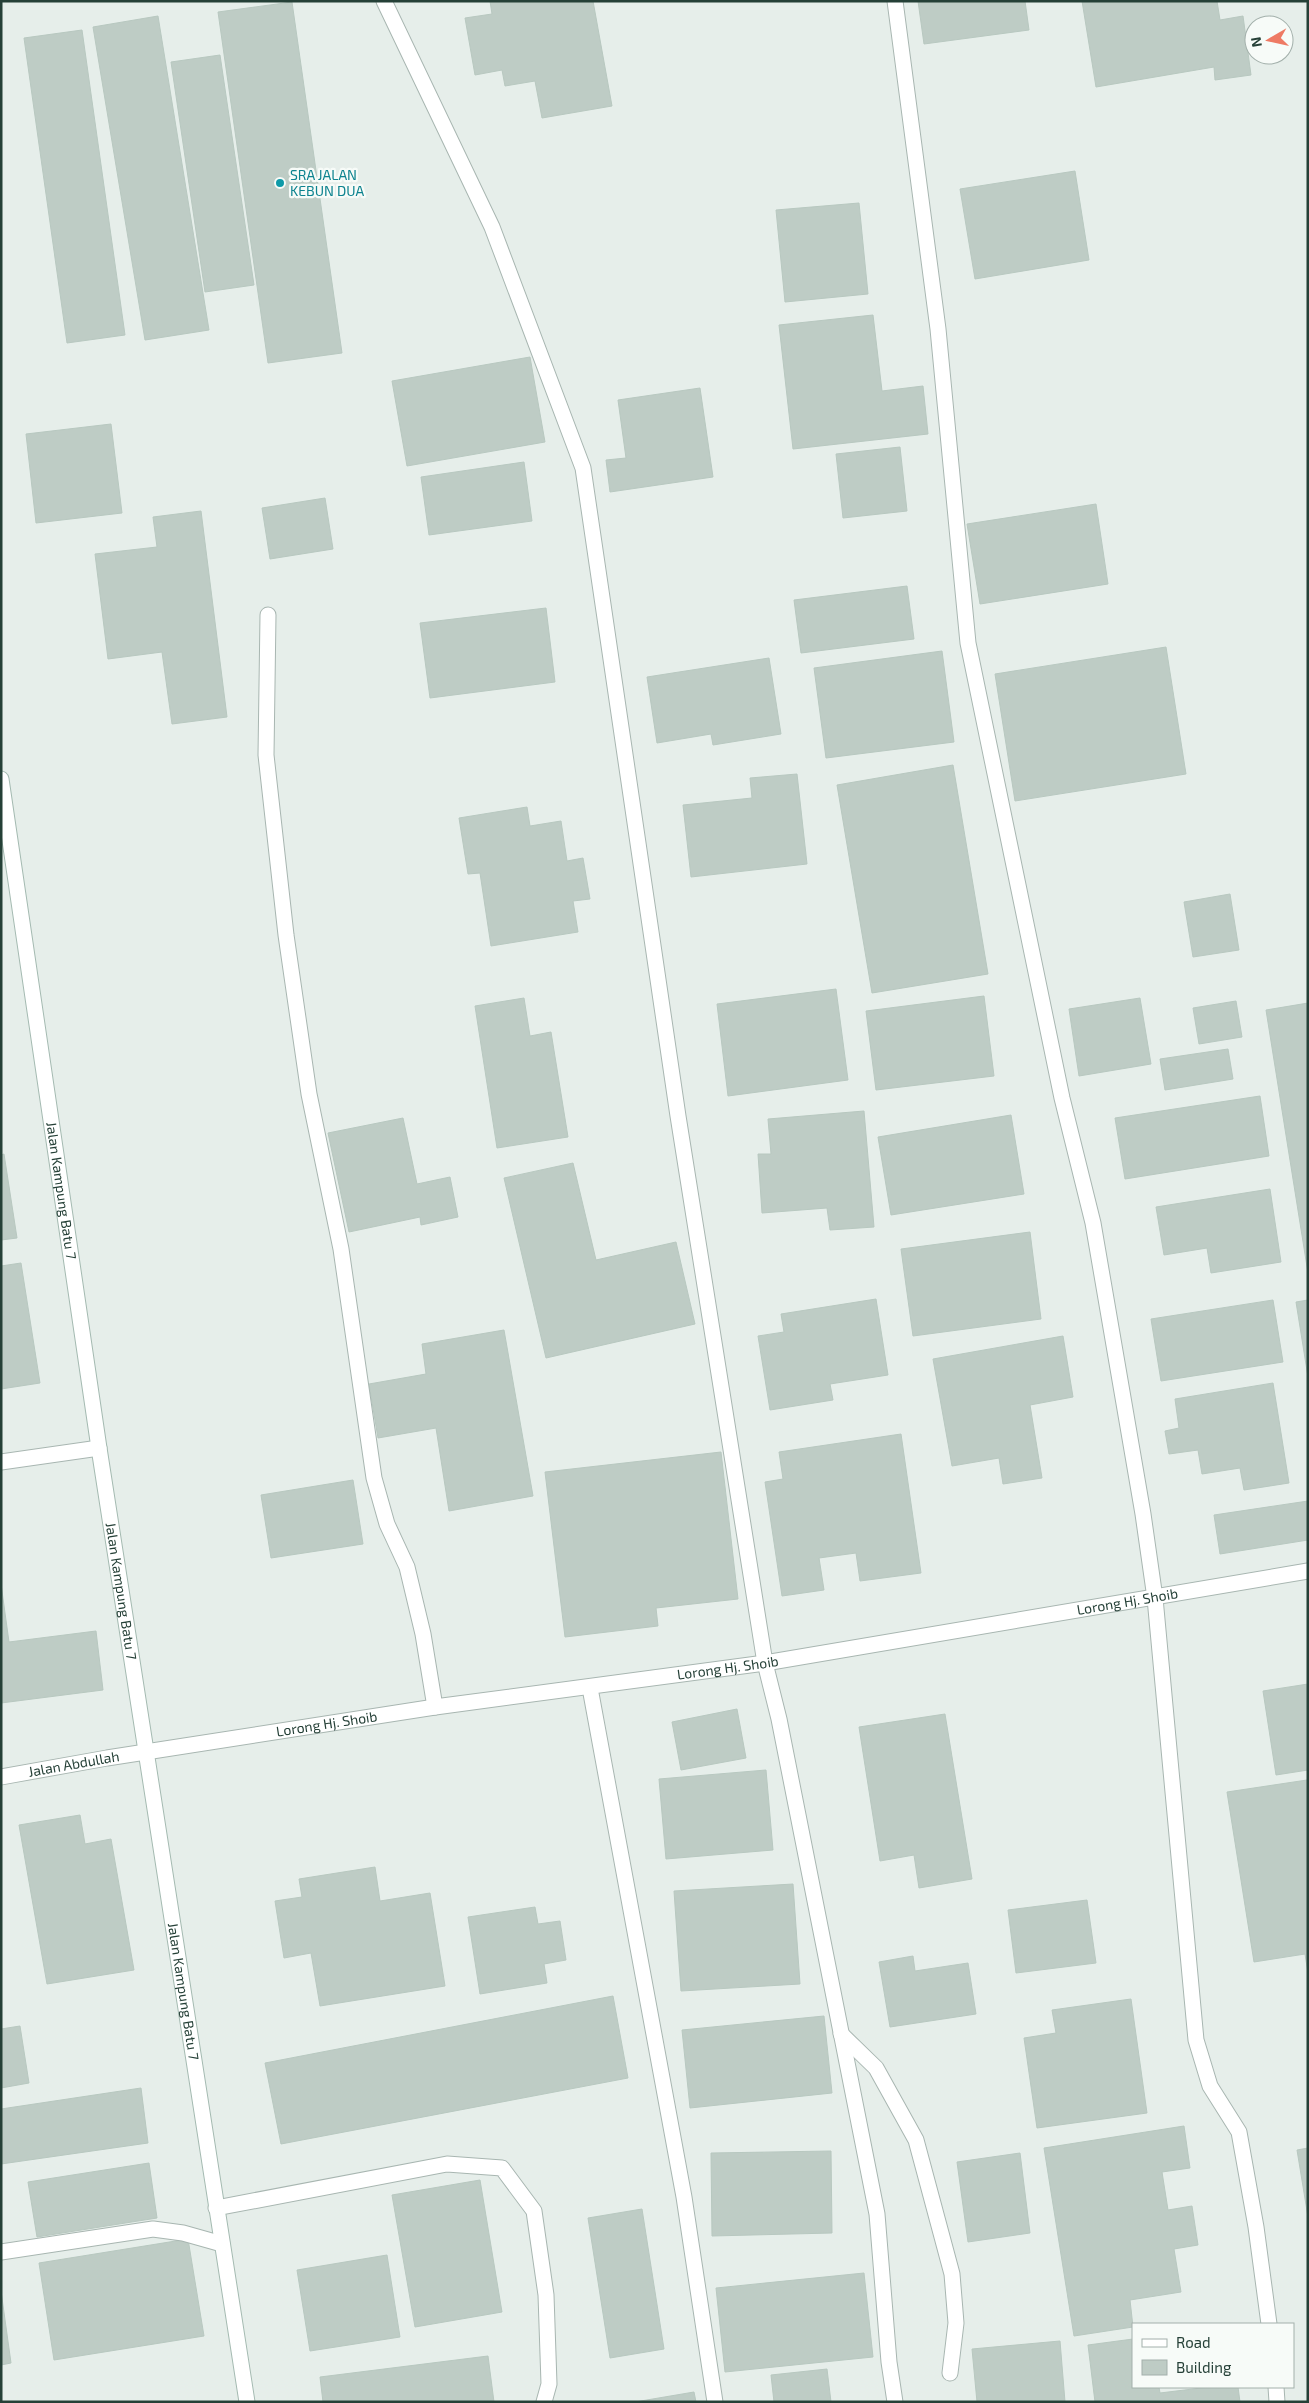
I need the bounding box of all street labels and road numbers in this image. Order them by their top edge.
street label: Jalan Kampung Batu 7 [43,1121,80,1261]
street label: Jalan Kampung Batu 7 [103,1521,141,1661]
street label: Lorong Hj. Shoib [1075,1584,1179,1618]
street label: Lorong Hj. Shoib [676,1652,780,1683]
street label: Lorong Hj. Shoib [275,1707,378,1740]
street label: Jalan Abdullah [27,1747,120,1780]
street label: Jalan Kampung Batu 7 [165,1921,203,2061]

